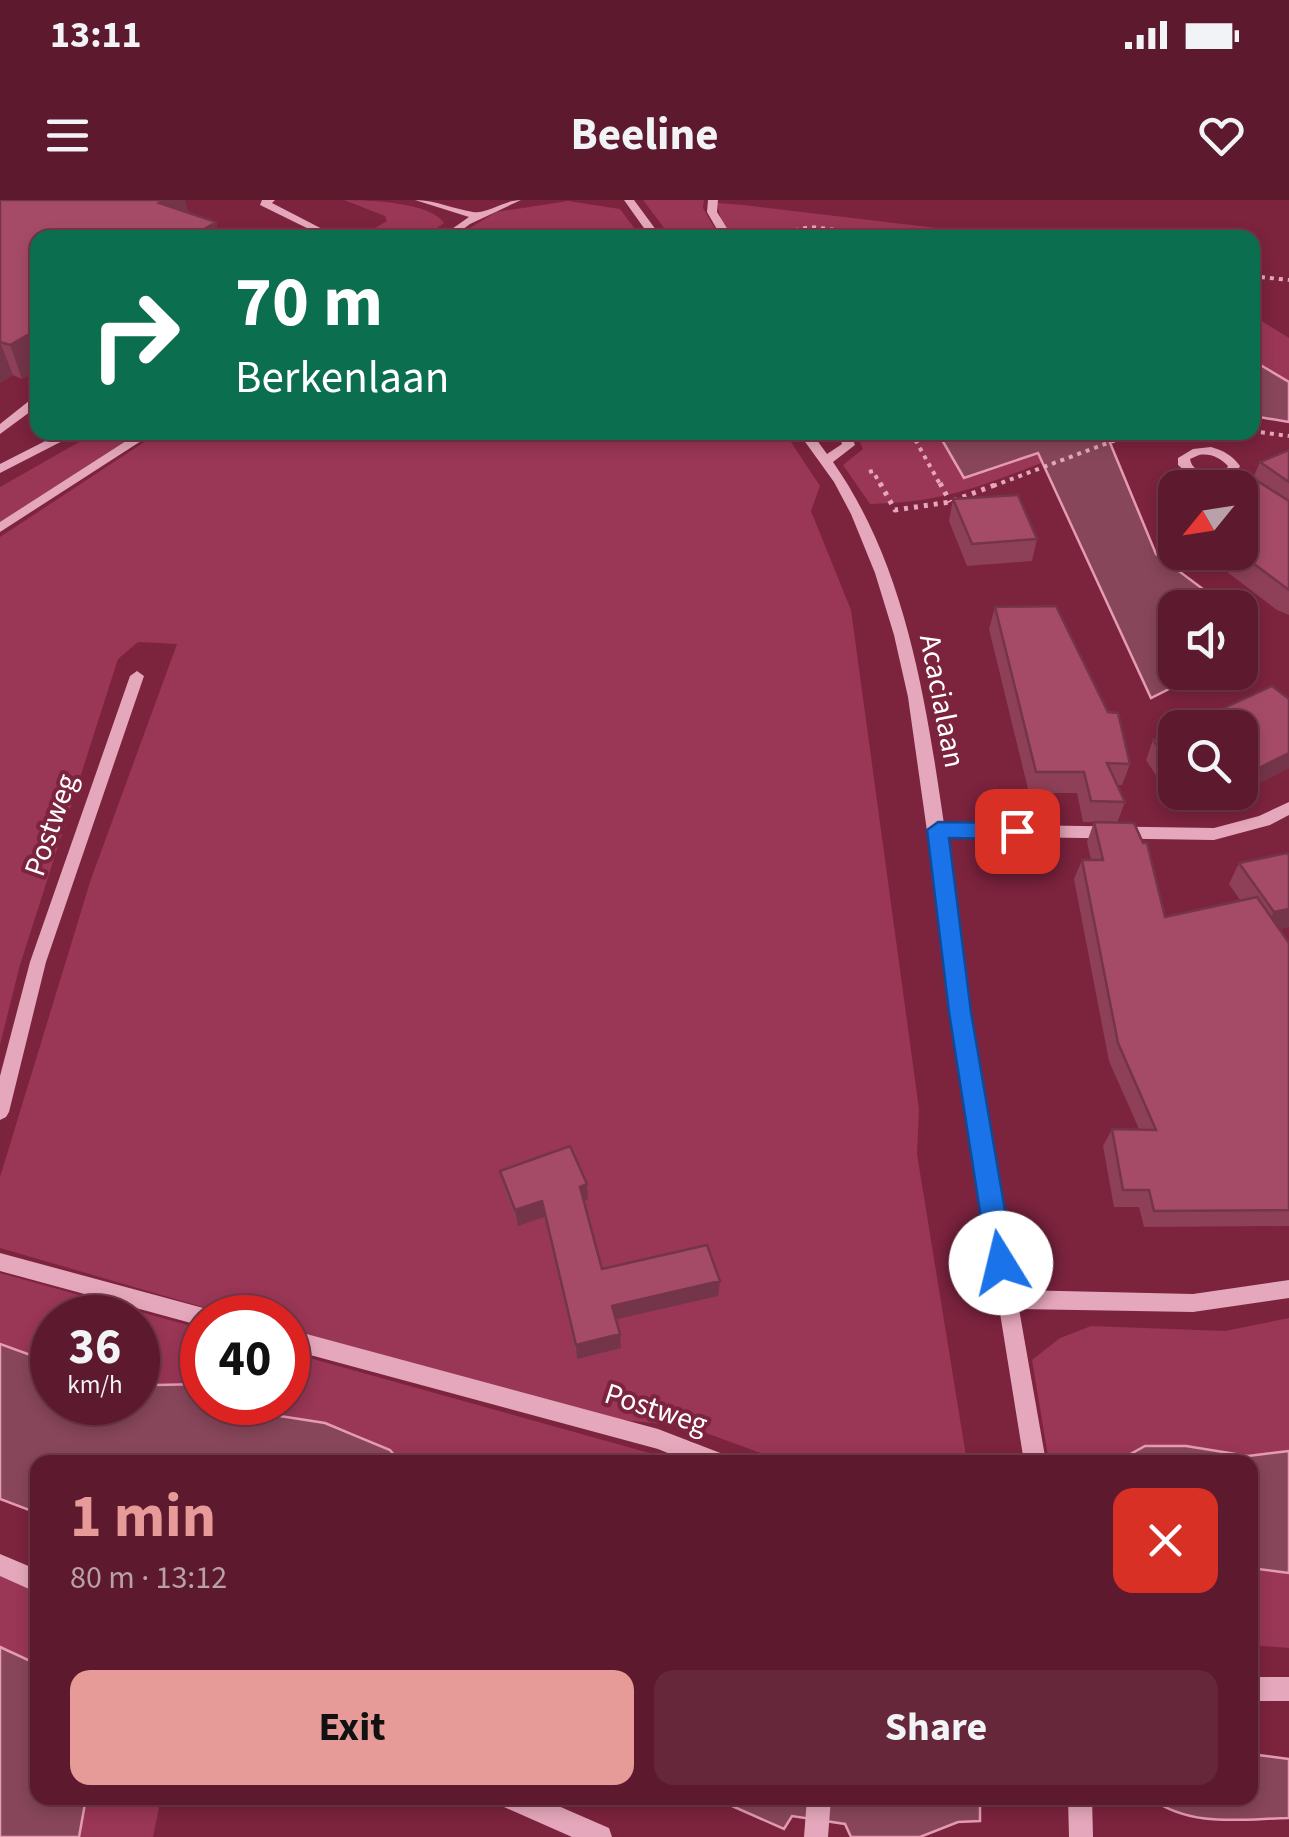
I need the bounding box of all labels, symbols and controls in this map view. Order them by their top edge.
text: 13:11 [50,8,142,62]
text: Beeline [570,103,719,167]
icon: menu [40,108,95,163]
icon: heart [1194,108,1249,163]
text: 70 m [235,253,383,353]
icon: right [70,270,200,400]
text: Berkenlaan [235,346,449,410]
north arrow [1158,470,1258,570]
map controls [1158,470,1258,810]
button: sound [1158,590,1258,690]
street label: Acacialaan [908,630,976,772]
button: search [1158,710,1258,810]
street label: Postweg [13,768,89,882]
pin [975,789,1060,874]
icon: arrive [990,804,1045,859]
position arrow [949,1211,1053,1315]
speed limit sign: 40 [180,1295,310,1425]
text: 36 [69,1312,121,1383]
text: km/h [67,1367,123,1403]
street label: Postweg [599,1372,713,1446]
text: 1 min [70,1475,216,1560]
button: close [1113,1488,1218,1593]
text: 80 m · 13:12 [70,1555,227,1601]
button: Exit [70,1670,634,1785]
button: Share [654,1670,1218,1785]

